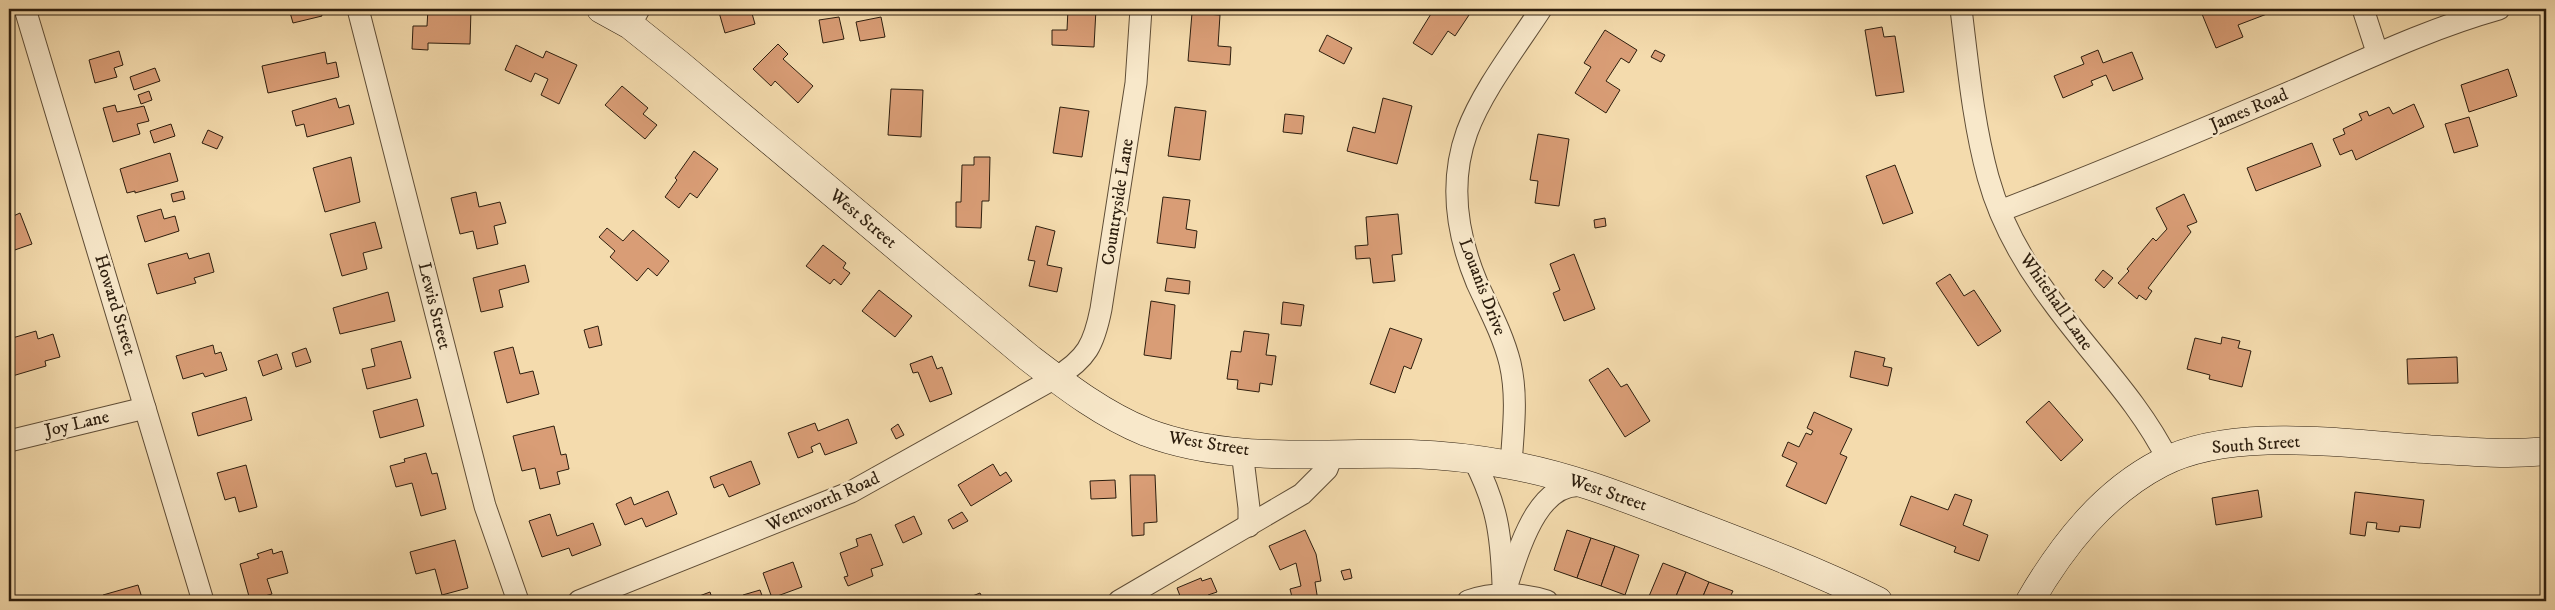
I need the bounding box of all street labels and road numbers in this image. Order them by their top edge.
street label: James Road [2205,84,2291,137]
street label: Countryside Lane [1097,137,1139,267]
street label: West Street [824,184,901,254]
street label: Louanis Drive [1453,235,1511,339]
street label: Whitehall Lane [2014,248,2098,355]
street label: Howard Street [89,252,141,359]
street label: Lewis Street [413,260,455,352]
street label: Joy Lane [41,406,111,443]
street label: West Street [1166,427,1251,461]
street label: South Street [2211,431,2301,459]
street label: Wentworth Road [762,467,883,537]
street label: West Street [1565,469,1650,517]

